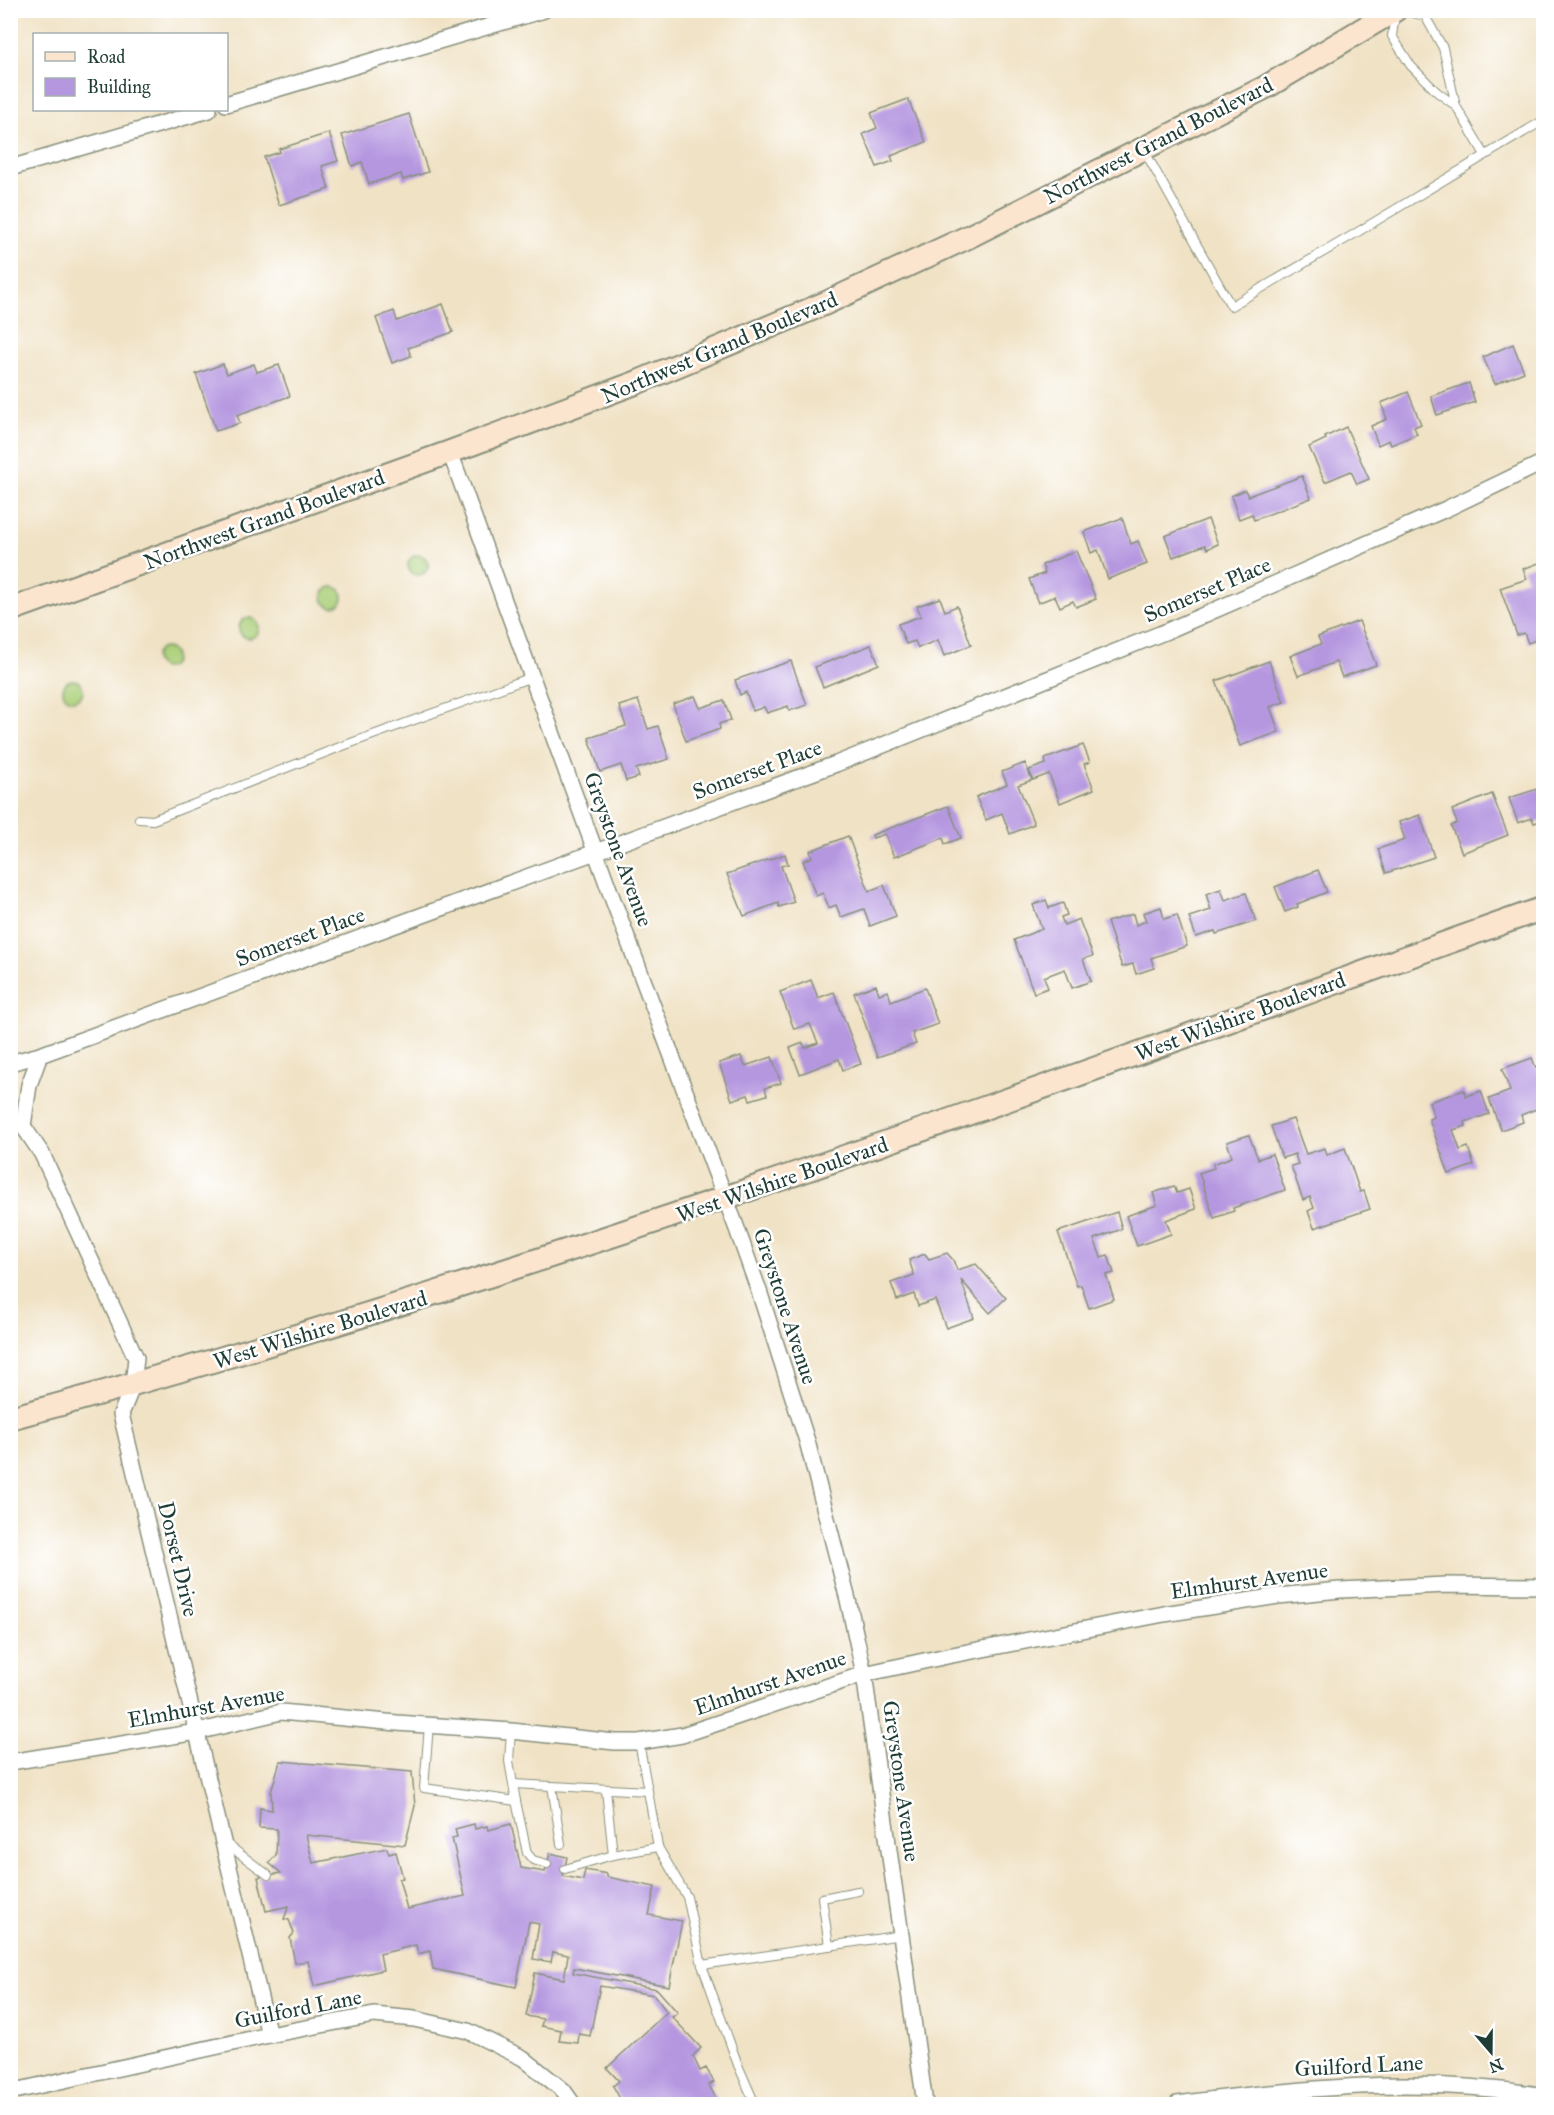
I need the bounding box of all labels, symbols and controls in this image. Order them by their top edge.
legend [33,33,228,111]
text: Road [87,46,125,68]
street label: Northwest Grand Boulevard [1039,71,1278,210]
text: Building [87,76,151,99]
street label: Northwest Grand Boulevard [597,285,841,410]
street label: Northwest Grand Boulevard [140,463,388,576]
street label: Somerset Place [1139,551,1275,628]
street label: Somerset Place [689,734,826,805]
street label: Greystone Avenue [578,768,659,930]
street label: Somerset Place [232,901,369,972]
street label: West Wilshire Boulevard [1131,966,1349,1067]
street label: West Wilshire Boulevard [673,1131,892,1228]
street label: Greystone Avenue [748,1225,823,1388]
street label: West Wilshire Boulevard [210,1284,430,1375]
street label: Dorset Drive [152,1499,205,1619]
street label: Elmhurst Avenue [1169,1556,1330,1605]
street label: Elmhurst Avenue [691,1644,850,1721]
street label: Elmhurst Avenue [126,1679,287,1734]
street label: Greystone Avenue [877,1699,926,1863]
street label: Guilford Lane [232,1983,364,2034]
north arrow [1461,2022,1521,2082]
street label: Guilford Lane [1294,2049,1424,2082]
text: N [1486,2054,1506,2077]

